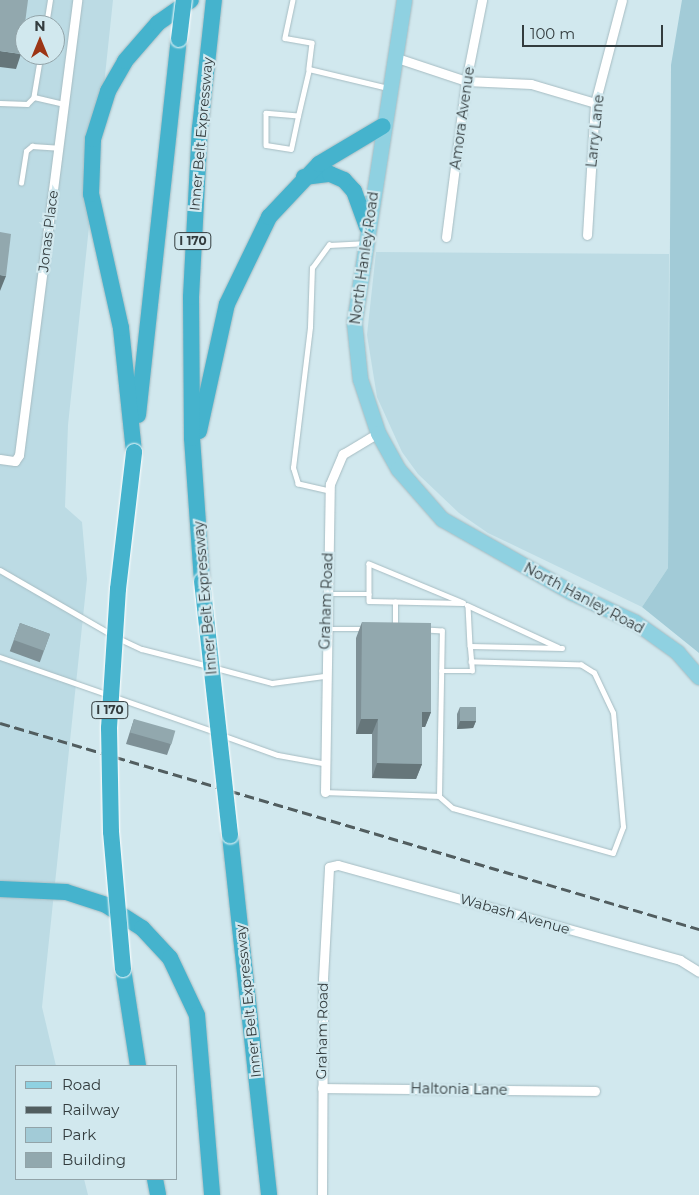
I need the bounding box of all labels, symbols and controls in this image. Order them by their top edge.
north arrow [15,15,65,65]
scale bar [524,15,665,47]
text: N [34,17,46,35]
text: 100 m [530,24,575,43]
street label: Inner Belt Expressway [186,57,216,211]
street label: Amora Avenue [446,66,478,170]
street label: Larry Lane [583,94,607,168]
street label: Jonas Place [35,189,61,273]
street label: North Hanley Road [346,191,382,325]
road number: I 170 [174,232,212,250]
street label: Inner Belt Expressway [190,521,220,675]
street label: Graham Road [316,552,336,650]
street label: North Hanley Road [521,559,647,637]
road number: I 170 [91,700,129,720]
street label: Wabash Avenue [458,890,572,938]
street label: Inner Belt Expressway [232,924,264,1078]
street label: Graham Road [313,982,331,1080]
legend [15,1065,178,1180]
text: Road [62,1075,101,1094]
street label: Haltonia Lane [410,1080,508,1098]
text: Railway [62,1100,119,1119]
text: Park [62,1125,96,1144]
text: Building [62,1150,126,1169]

